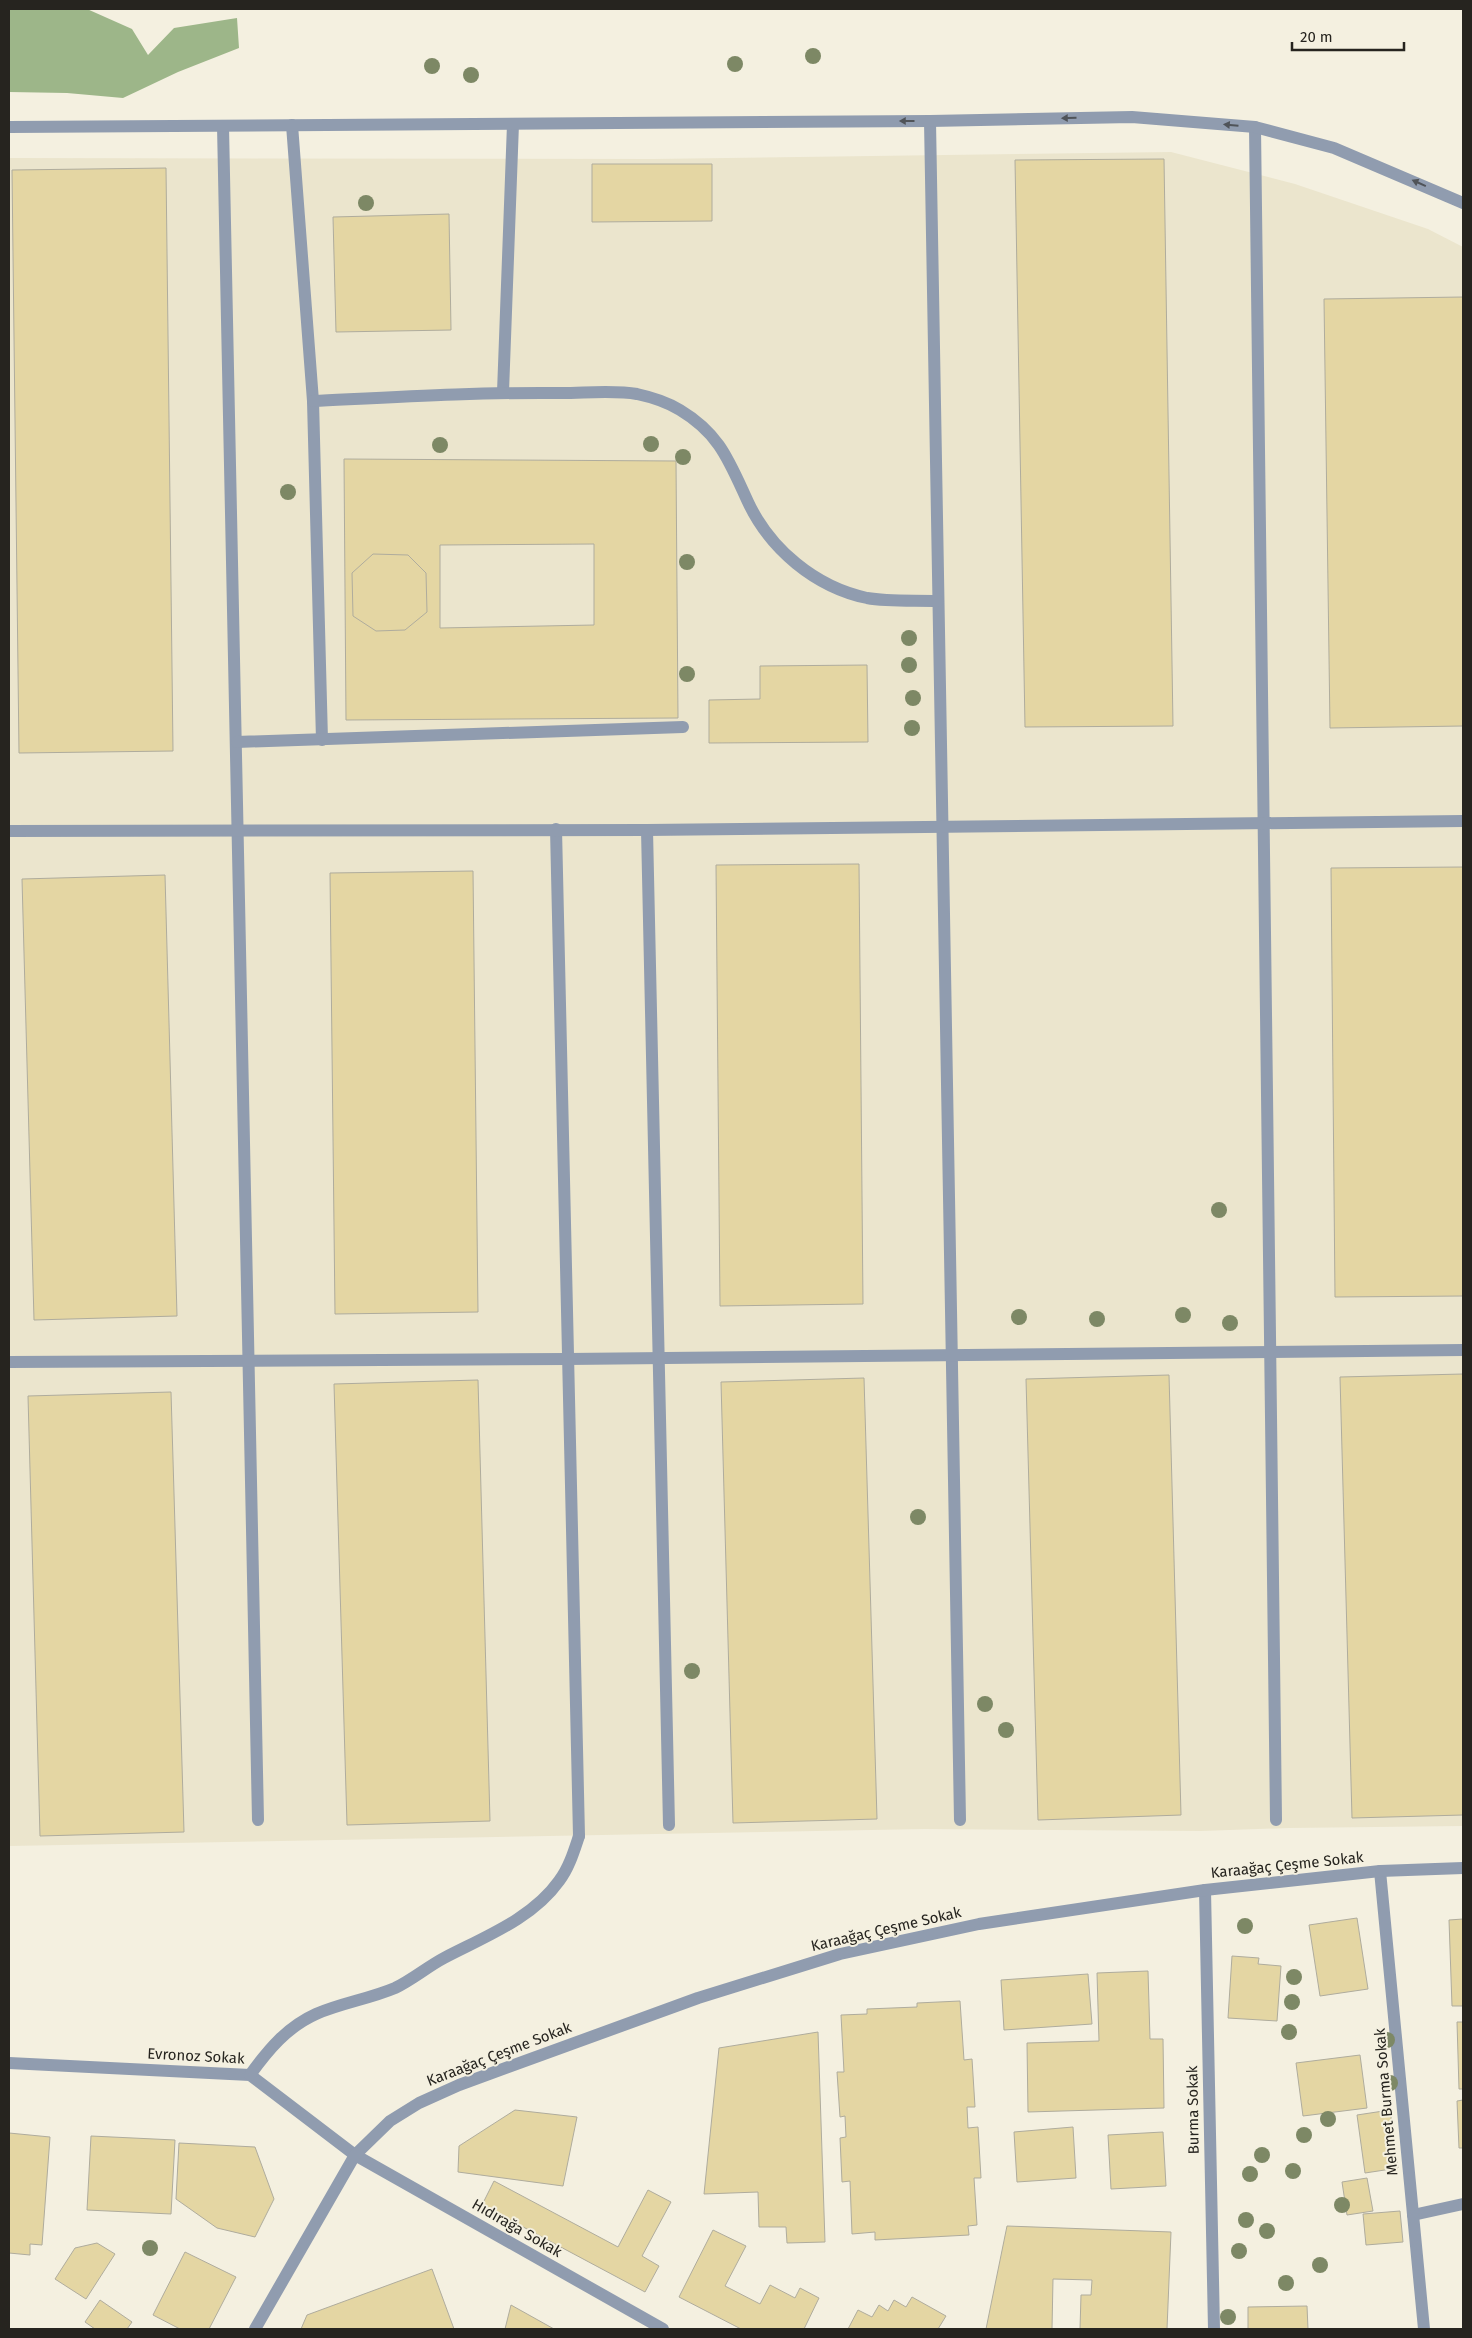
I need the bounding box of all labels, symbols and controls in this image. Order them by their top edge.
scale bar [1292,20,1404,52]
text: 20 m [1300,28,1333,46]
one-way arrow [1061,114,1077,122]
one-way arrow [898,117,914,125]
one-way arrow [1223,121,1239,129]
one-way arrow [1412,179,1426,187]
street label: Karaağaç Çeşme Sokak [1210,1848,1365,1882]
street label: Karaağaç Çeşme Sokak [809,1903,963,1955]
street label: Karaağaç Çeşme Sokak [424,2018,574,2090]
street label: Mehmet Burma Sokak [1371,2027,1401,2176]
street label: Evronoz Sokak [147,2044,245,2068]
street label: Burma Sokak [1183,2065,1203,2155]
street label: Hıdırağa Sokak [469,2195,565,2261]

